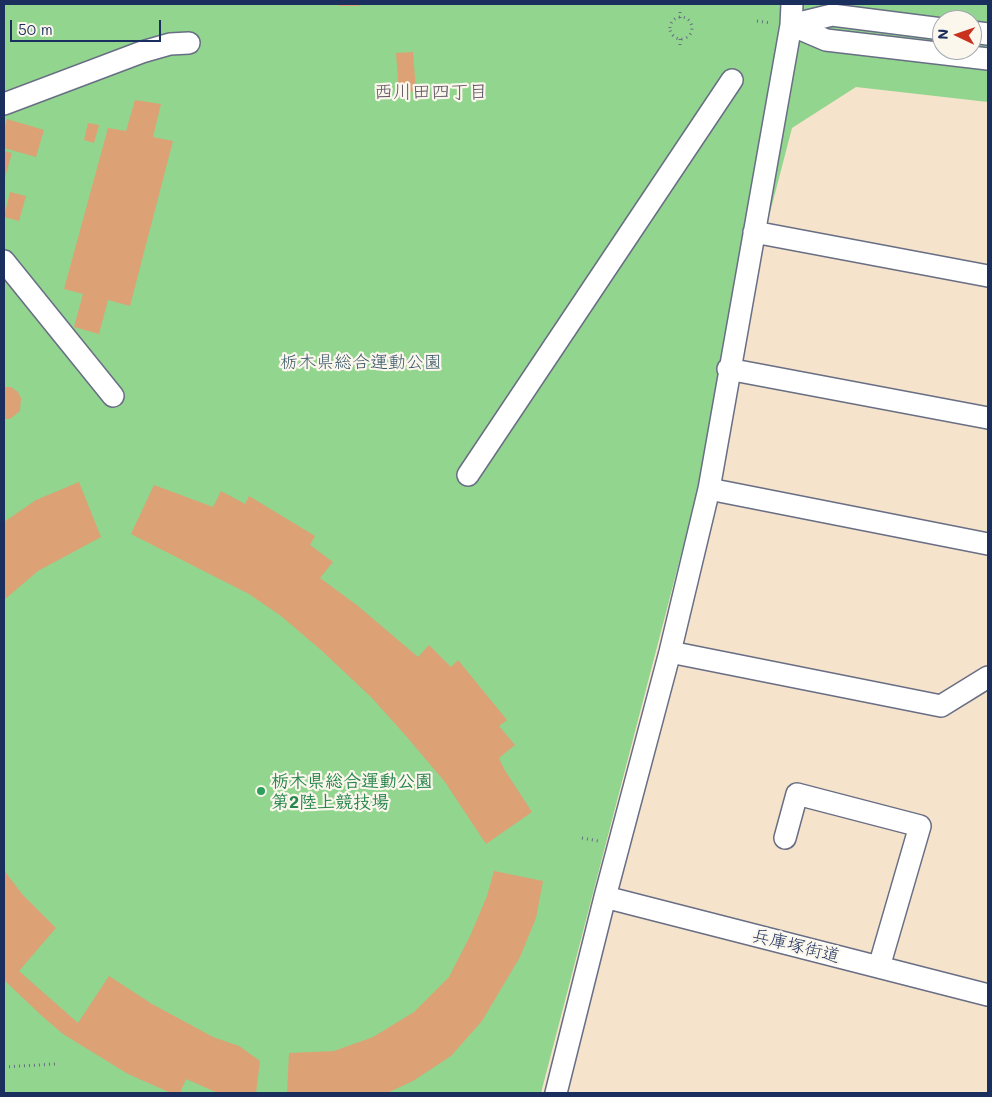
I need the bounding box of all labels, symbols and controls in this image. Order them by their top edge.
scale bar [12,10,164,42]
north arrow [932,10,982,60]
text: 50 m [18,19,53,39]
text: N [933,28,952,40]
district label: 西川田四丁目 [374,81,488,103]
park label: 栃木県総合運動公園 [280,351,442,373]
place label: 栃木県総合運動公園 第2陸上競技場 [271,770,433,812]
marker: 栃木県総合運動公園 第2陸上競技場 [255,785,267,797]
street label: 兵庫塚街道 [750,925,842,967]

